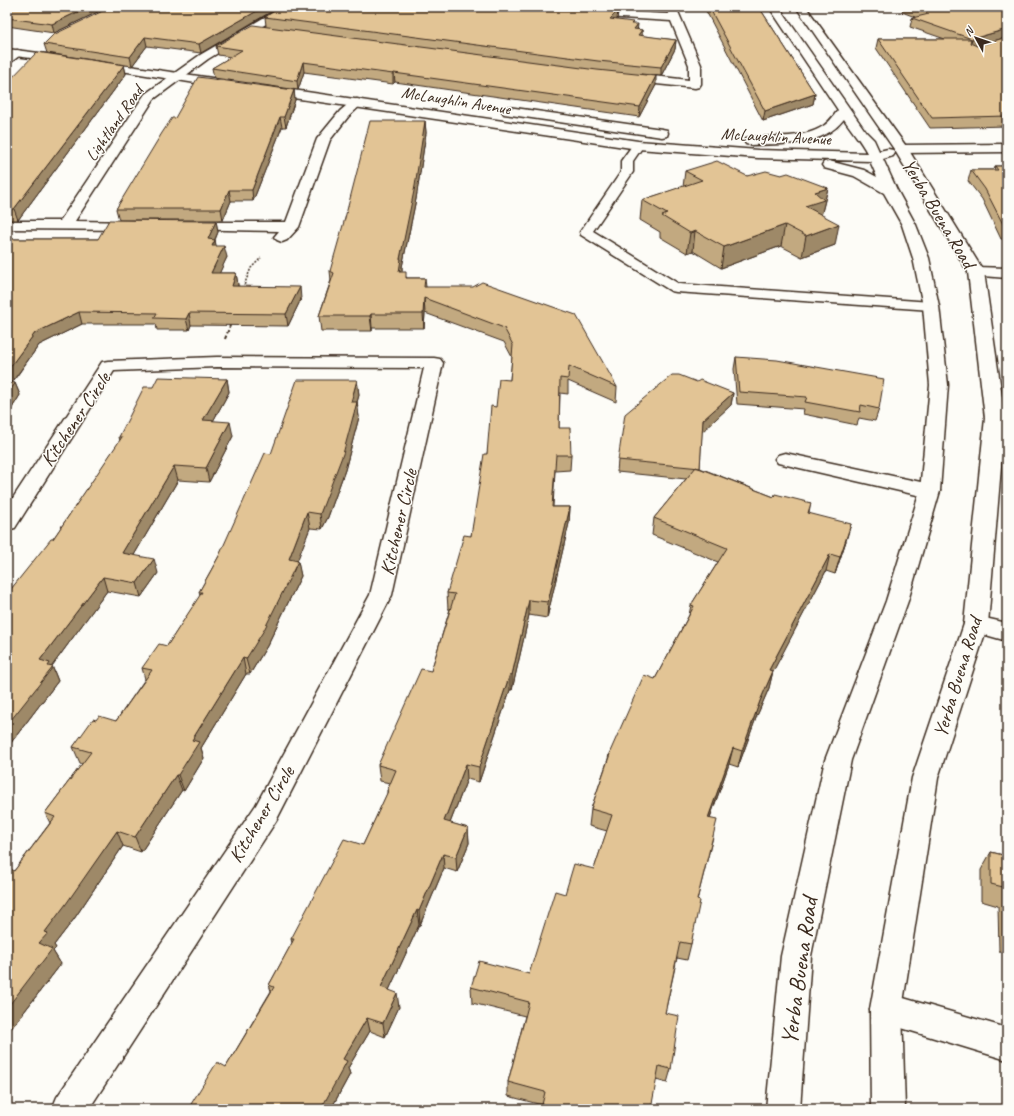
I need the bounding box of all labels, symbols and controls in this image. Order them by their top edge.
north arrow [956,18,996,58]
text: N [961,23,977,39]
street label: Lightland Road [81,80,149,165]
street label: McLaughlin Avenue [400,82,513,120]
street label: McLaughlin Avenue [721,123,833,150]
street label: Yerba Buena Road [896,154,983,275]
street label: Kitchener Circle [35,366,117,471]
street label: Kitchener Circle [374,465,423,578]
street label: Yerba Buena Road [927,611,988,740]
street label: Kitchener Circle [223,760,301,867]
street label: Yerba Buena Road [774,892,825,1047]

